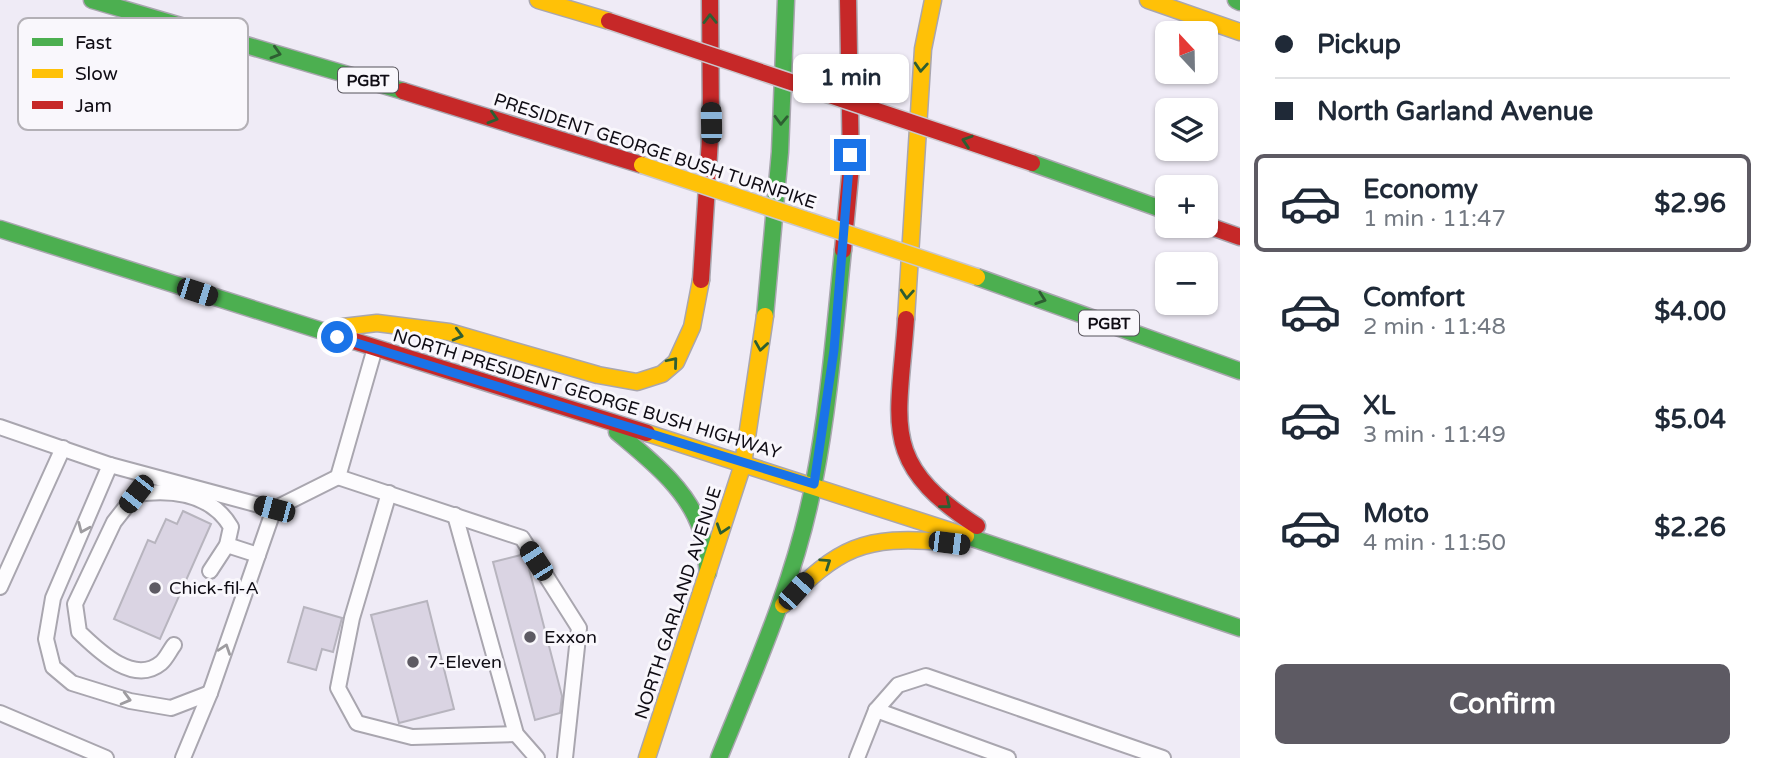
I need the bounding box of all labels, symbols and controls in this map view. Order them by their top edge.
one-way arrow [702,13,718,23]
legend [18,18,248,130]
north arrow [1155,21,1218,84]
map controls [1155,21,1218,315]
text: Pickup [1317,29,1401,60]
text: Fast [75,32,112,54]
one-way arrow [269,44,281,59]
callout: 1 min [792,54,908,102]
one-way arrow [914,62,929,73]
text: Slow [75,63,118,85]
text: 1 min [820,64,882,92]
road number: PGBT [338,68,398,92]
street label: PRESIDENT GEORGE BUSH TURNPIKE [491,88,819,214]
text: Jam [75,95,112,117]
text: North Garland Avenue [1317,96,1593,127]
button: layers [1155,98,1218,161]
car [701,102,722,144]
one-way arrow [487,110,499,125]
one-way arrow [774,114,789,125]
one-way arrow [962,135,974,149]
route end [834,139,866,171]
icon: car [1279,172,1342,235]
text: Economy [1363,174,1478,205]
button: + [1155,175,1218,238]
text: $2.96 [1654,188,1726,219]
text: 1 min · 11:47 [1363,205,1506,233]
button: − [1155,252,1218,315]
car [174,276,221,308]
icon: car [1279,280,1342,343]
text: Comfort [1363,282,1465,313]
one-way arrow [900,289,915,300]
one-way arrow [1035,291,1047,305]
text: $4.00 [1654,296,1726,327]
road number: PGBT [1079,310,1139,336]
text: 2 min · 11:48 [1363,313,1506,341]
route start [321,321,353,353]
street label: NORTH PRESIDENT GEORGE BUSH HIGHWAY [390,324,784,464]
one-way arrow [452,326,464,341]
one-way arrow [754,340,769,352]
one-way arrow [664,357,677,370]
icon: car [1279,388,1342,451]
text: XL [1363,390,1395,421]
text: $5.04 [1654,404,1726,435]
text: 3 min · 11:49 [1363,421,1506,449]
car [115,471,158,517]
street label: NORTH GARLAND AVENUE [630,484,726,722]
car [251,493,298,525]
one-way arrow [938,496,951,508]
icon: car [1279,496,1342,559]
text: Moto [1363,498,1429,529]
text: $2.26 [1654,512,1726,543]
one-way arrow [77,521,91,533]
one-way arrow [716,523,730,535]
text: 4 min · 11:50 [1363,529,1506,557]
car [927,530,972,556]
car [516,538,557,584]
one-way arrow [818,558,831,571]
car [775,568,818,614]
place label: Chick-fil-A [169,577,259,599]
marker: Chick-fil-A [147,580,163,596]
place label: Exxon [544,626,597,648]
marker: Exxon [522,629,538,645]
one-way arrow [217,643,231,655]
place label: 7-Eleven [427,651,502,673]
marker: 7-Eleven [405,654,421,670]
button: Confirm [1275,664,1730,744]
one-way arrow [119,691,131,705]

